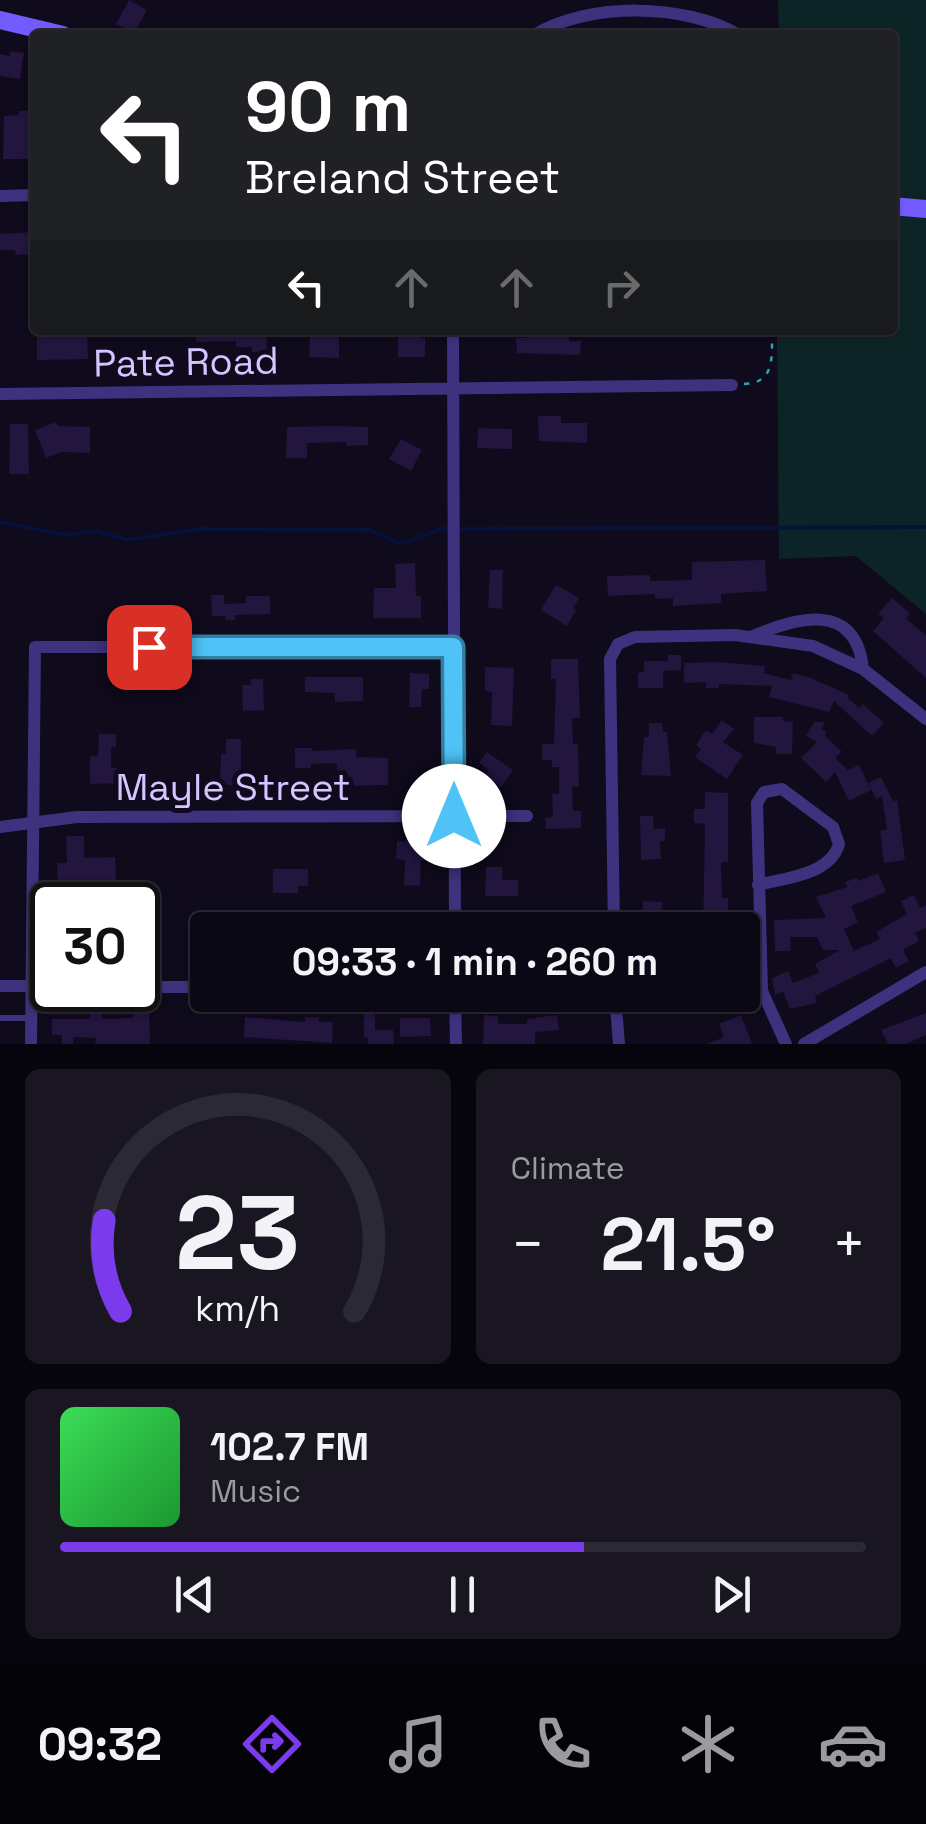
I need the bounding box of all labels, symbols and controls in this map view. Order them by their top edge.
text: 90 m [245,62,411,151]
icon: left [80,70,210,200]
text: Breland Street [245,149,560,206]
icon: left [279,260,334,315]
icon: ahead [384,260,439,315]
icon: ahead [489,260,544,315]
icon: right [594,260,649,315]
street label: Pate Road [93,336,279,388]
pin [107,605,192,690]
icon: arrive [122,620,177,675]
street label: Mayle Street [115,763,351,811]
position arrow [402,764,506,868]
speed limit sign: 30 [30,882,160,1012]
text: 09:33 · 1 min · 260 m [292,938,658,986]
text: Climate [511,1148,625,1188]
text: 23 [175,1167,300,1299]
text: 21.5° [601,1196,776,1292]
text: − [511,1209,545,1279]
text: + [832,1209,866,1279]
text: km/h [195,1286,280,1331]
text: 102.7 FM [210,1423,369,1471]
text: Music [210,1471,301,1511]
icon: previous [167,1567,222,1622]
icon: pause [435,1567,490,1622]
icon: next [704,1567,759,1622]
icon: directions [237,1709,307,1779]
icon: music [383,1709,453,1779]
icon: phone [528,1709,598,1779]
icon: climate [673,1709,743,1779]
icon: car [818,1709,888,1779]
text: 09:32 [38,1716,162,1773]

